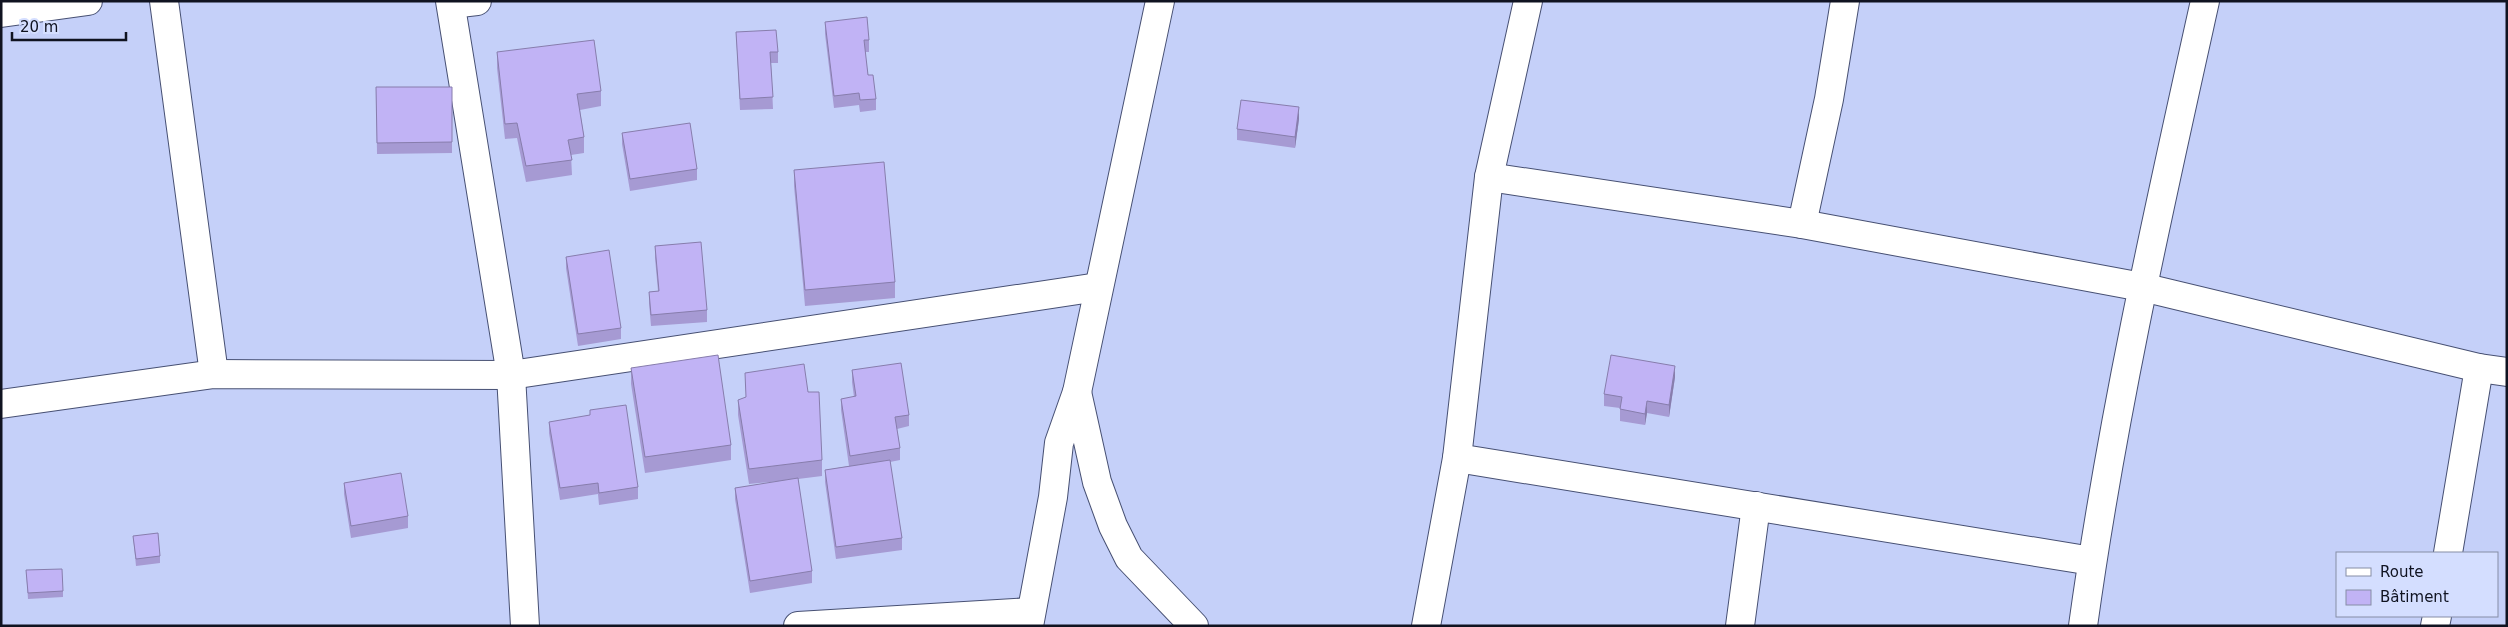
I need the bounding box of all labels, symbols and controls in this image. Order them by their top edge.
scale bar [12,10,126,42]
text: 20 m [20,18,58,36]
legend [2336,552,2498,617]
text: Route [2380,563,2424,581]
text: Bâtiment [2380,588,2449,606]

